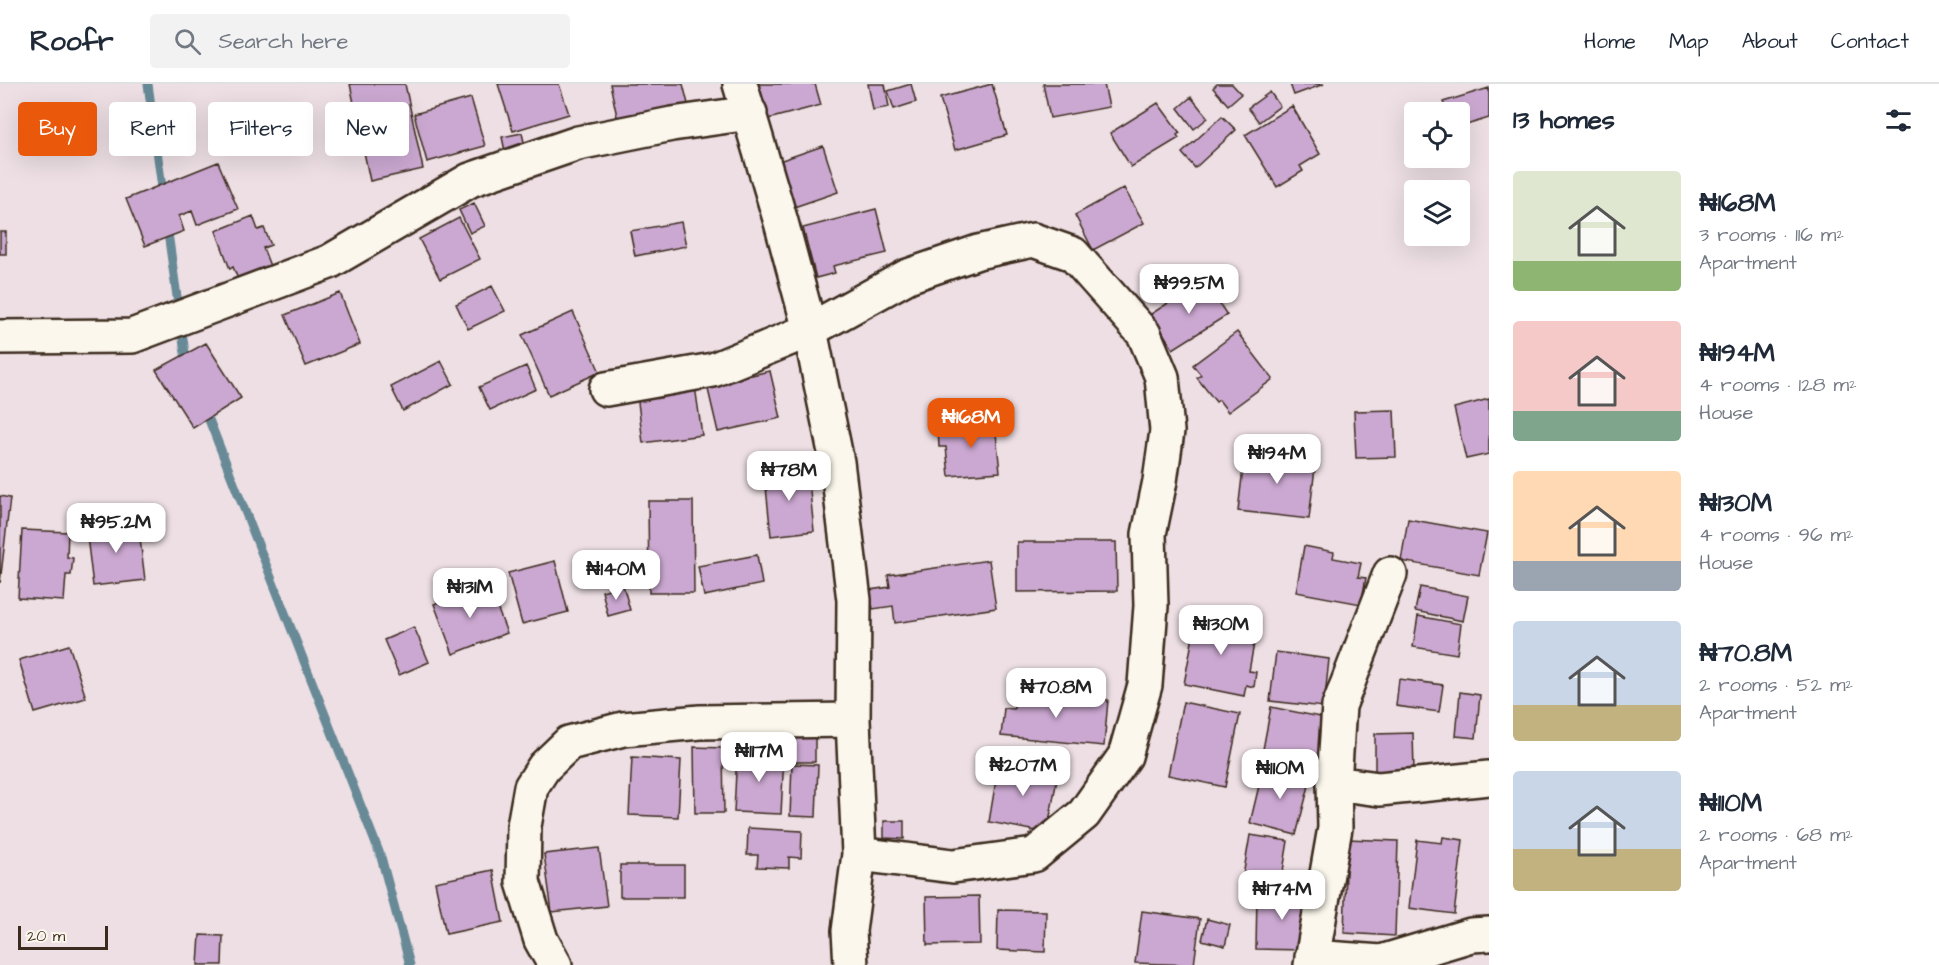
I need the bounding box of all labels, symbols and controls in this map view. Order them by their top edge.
search box [150,14,570,68]
text: Roofr [30,22,114,61]
icon: search [171,25,204,58]
text: Search here [219,26,348,57]
text: Home [1584,27,1636,56]
text: Map [1669,27,1709,56]
text: About [1742,27,1798,56]
text: Contact [1831,27,1909,56]
chip: Buy [18,102,97,156]
chip: Rent [109,102,196,156]
chip: Filters [208,102,313,156]
chip: New [325,102,409,156]
map controls [1404,102,1470,246]
button: locate [1404,102,1470,168]
text: 13 homes [1513,102,1615,138]
icon: filters [1882,104,1915,137]
button: layers [1404,180,1470,246]
text: ₦168M [1699,185,1776,221]
icon: home [1561,195,1633,267]
text: 3 rooms · 116 m² [1699,221,1844,249]
text: Apartment [1699,249,1797,277]
pin: ₦99.5M [1140,264,1238,315]
text: ₦99.5M [1154,269,1224,297]
text: ₦194M [1699,335,1775,371]
icon: home [1561,345,1633,417]
text: 4 rooms · 128 m² [1699,371,1857,399]
pin: ₦168M [929,398,1013,449]
text: House [1699,399,1753,427]
text: ₦168M [941,403,1001,431]
pin: ₦194M [1235,434,1319,485]
text: ₦194M [1248,439,1306,467]
pin: ₦78M [753,451,825,502]
text: ₦78M [761,456,817,484]
text: ₦130M [1699,485,1772,521]
icon: home [1561,495,1633,567]
pin: ₦95.2M [67,503,165,554]
text: ₦95.2M [81,508,151,536]
text: 4 rooms · 96 m² [1699,521,1854,549]
text: House [1699,549,1753,577]
pin: ₦140M [574,550,658,601]
text: ₦140M [586,555,646,583]
pin: ₦131M [428,568,512,619]
text: ₦131M [447,573,493,601]
pin: ₦130M [1179,605,1263,656]
text: ₦130M [1193,610,1249,638]
text: ₦70.8M [1699,635,1792,671]
icon: home [1561,645,1633,717]
pin: ₦70.8M [1007,668,1105,719]
text: 2 rooms · 52 m² [1699,671,1853,699]
text: ₦70.8M [1020,673,1092,701]
text: Apartment [1699,699,1797,727]
pin: ₦117M [717,732,801,783]
text: ₦117M [735,737,783,765]
pin: ₦207M [981,746,1065,797]
pin: ₦110M [1238,749,1322,800]
text: ₦207M [989,751,1057,779]
text: ₦110M [1256,754,1304,782]
text: ₦110M [1699,785,1762,821]
icon: home [1561,795,1633,867]
text: 2 rooms · 68 m² [1699,821,1853,849]
text: Apartment [1699,849,1797,877]
pin: ₦174M [1240,870,1324,921]
text: ₦174M [1252,875,1312,903]
scale bar [18,923,108,950]
text: 20 m [27,925,65,947]

